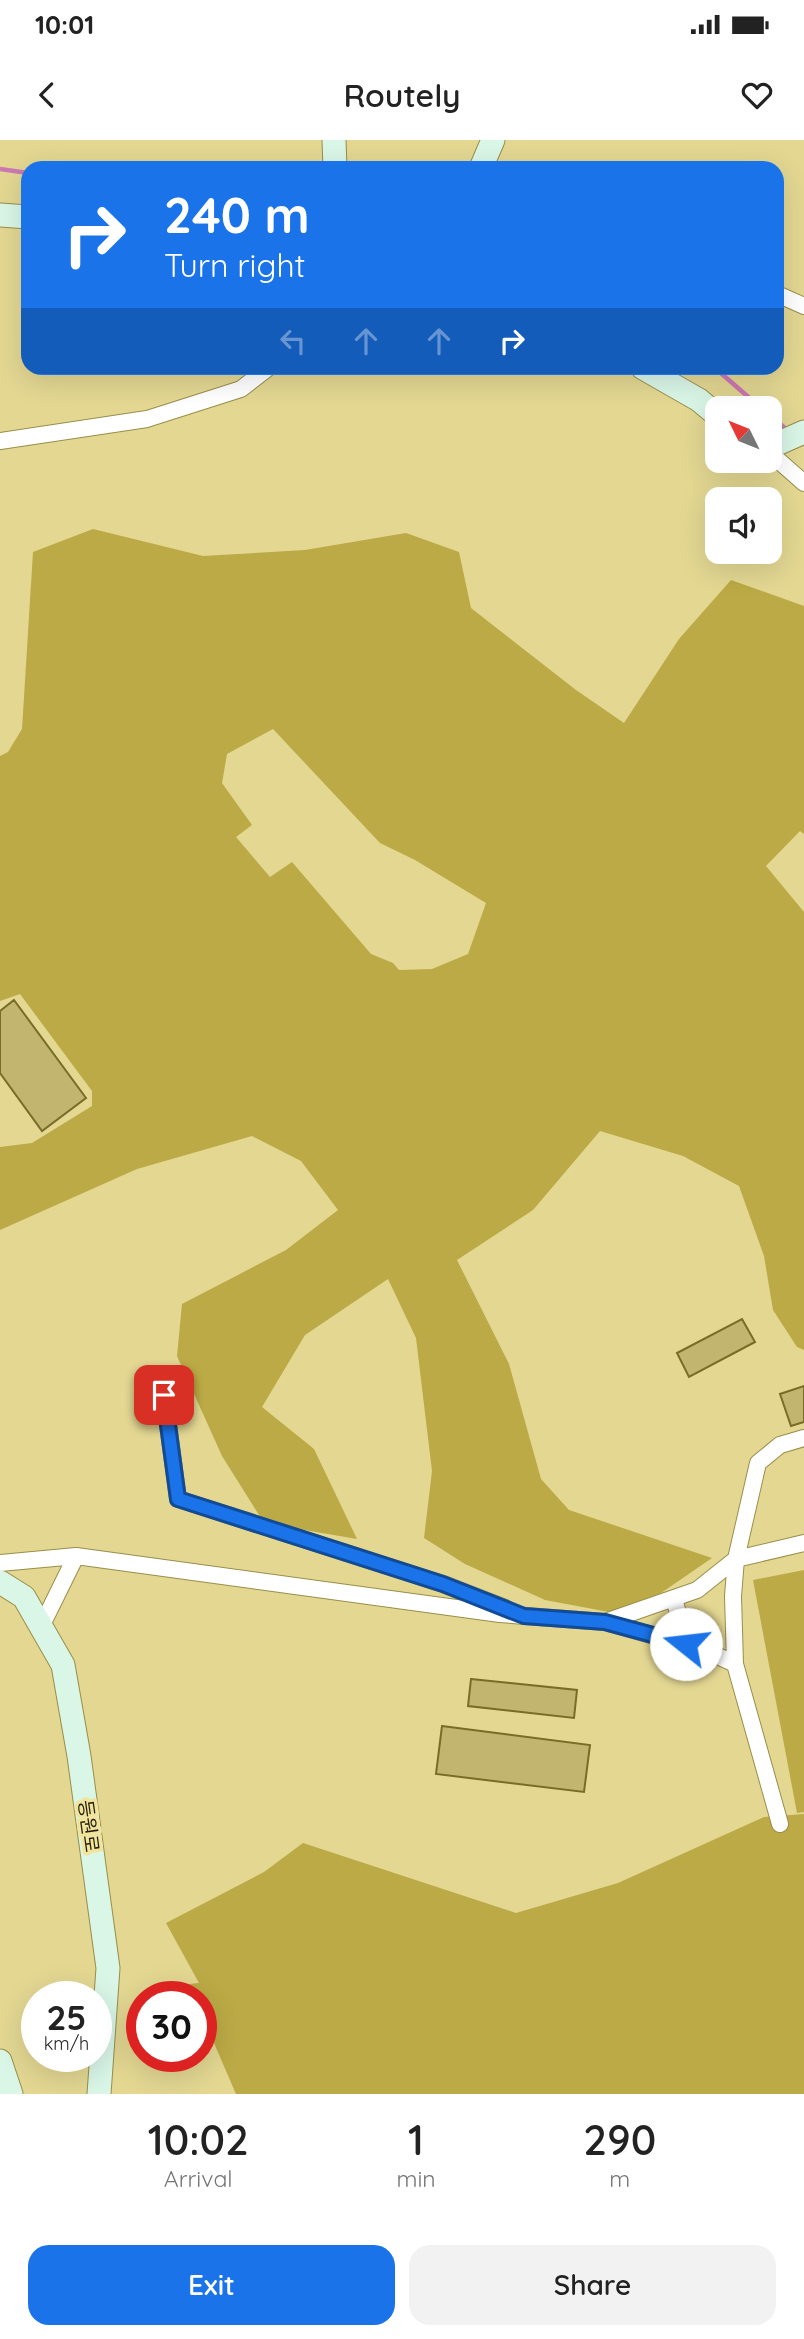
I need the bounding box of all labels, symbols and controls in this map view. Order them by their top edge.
text: 10:01 [35,8,94,41]
text: Routely [343,75,461,115]
icon: back [28,76,66,114]
icon: heart [738,76,776,114]
text: 240 m [164,184,310,245]
icon: right [49,189,140,280]
text: Turn right [164,245,305,285]
icon: left [274,322,312,360]
icon: ahead [347,322,385,360]
icon: ahead [420,322,458,360]
icon: right [493,322,531,360]
north arrow [705,396,782,472]
map controls [705,396,782,564]
button: sound [705,487,782,564]
pin [134,1365,194,1425]
icon: arrive [145,1376,183,1414]
position arrow [649,1607,723,1681]
street label: 등원로 [73,1798,105,1854]
speed limit sign: 30 [126,1981,217,2072]
text: 25 [46,1995,87,2039]
text: km/h [44,2032,89,2055]
text: 10:02 [148,2113,249,2166]
text: 1 [408,2113,424,2166]
text: 290 [583,2113,656,2166]
text: Arrival [164,2164,233,2193]
text: min [396,2164,436,2193]
text: m [609,2164,630,2193]
button: Exit [28,2245,395,2325]
button: Share [409,2245,776,2325]

